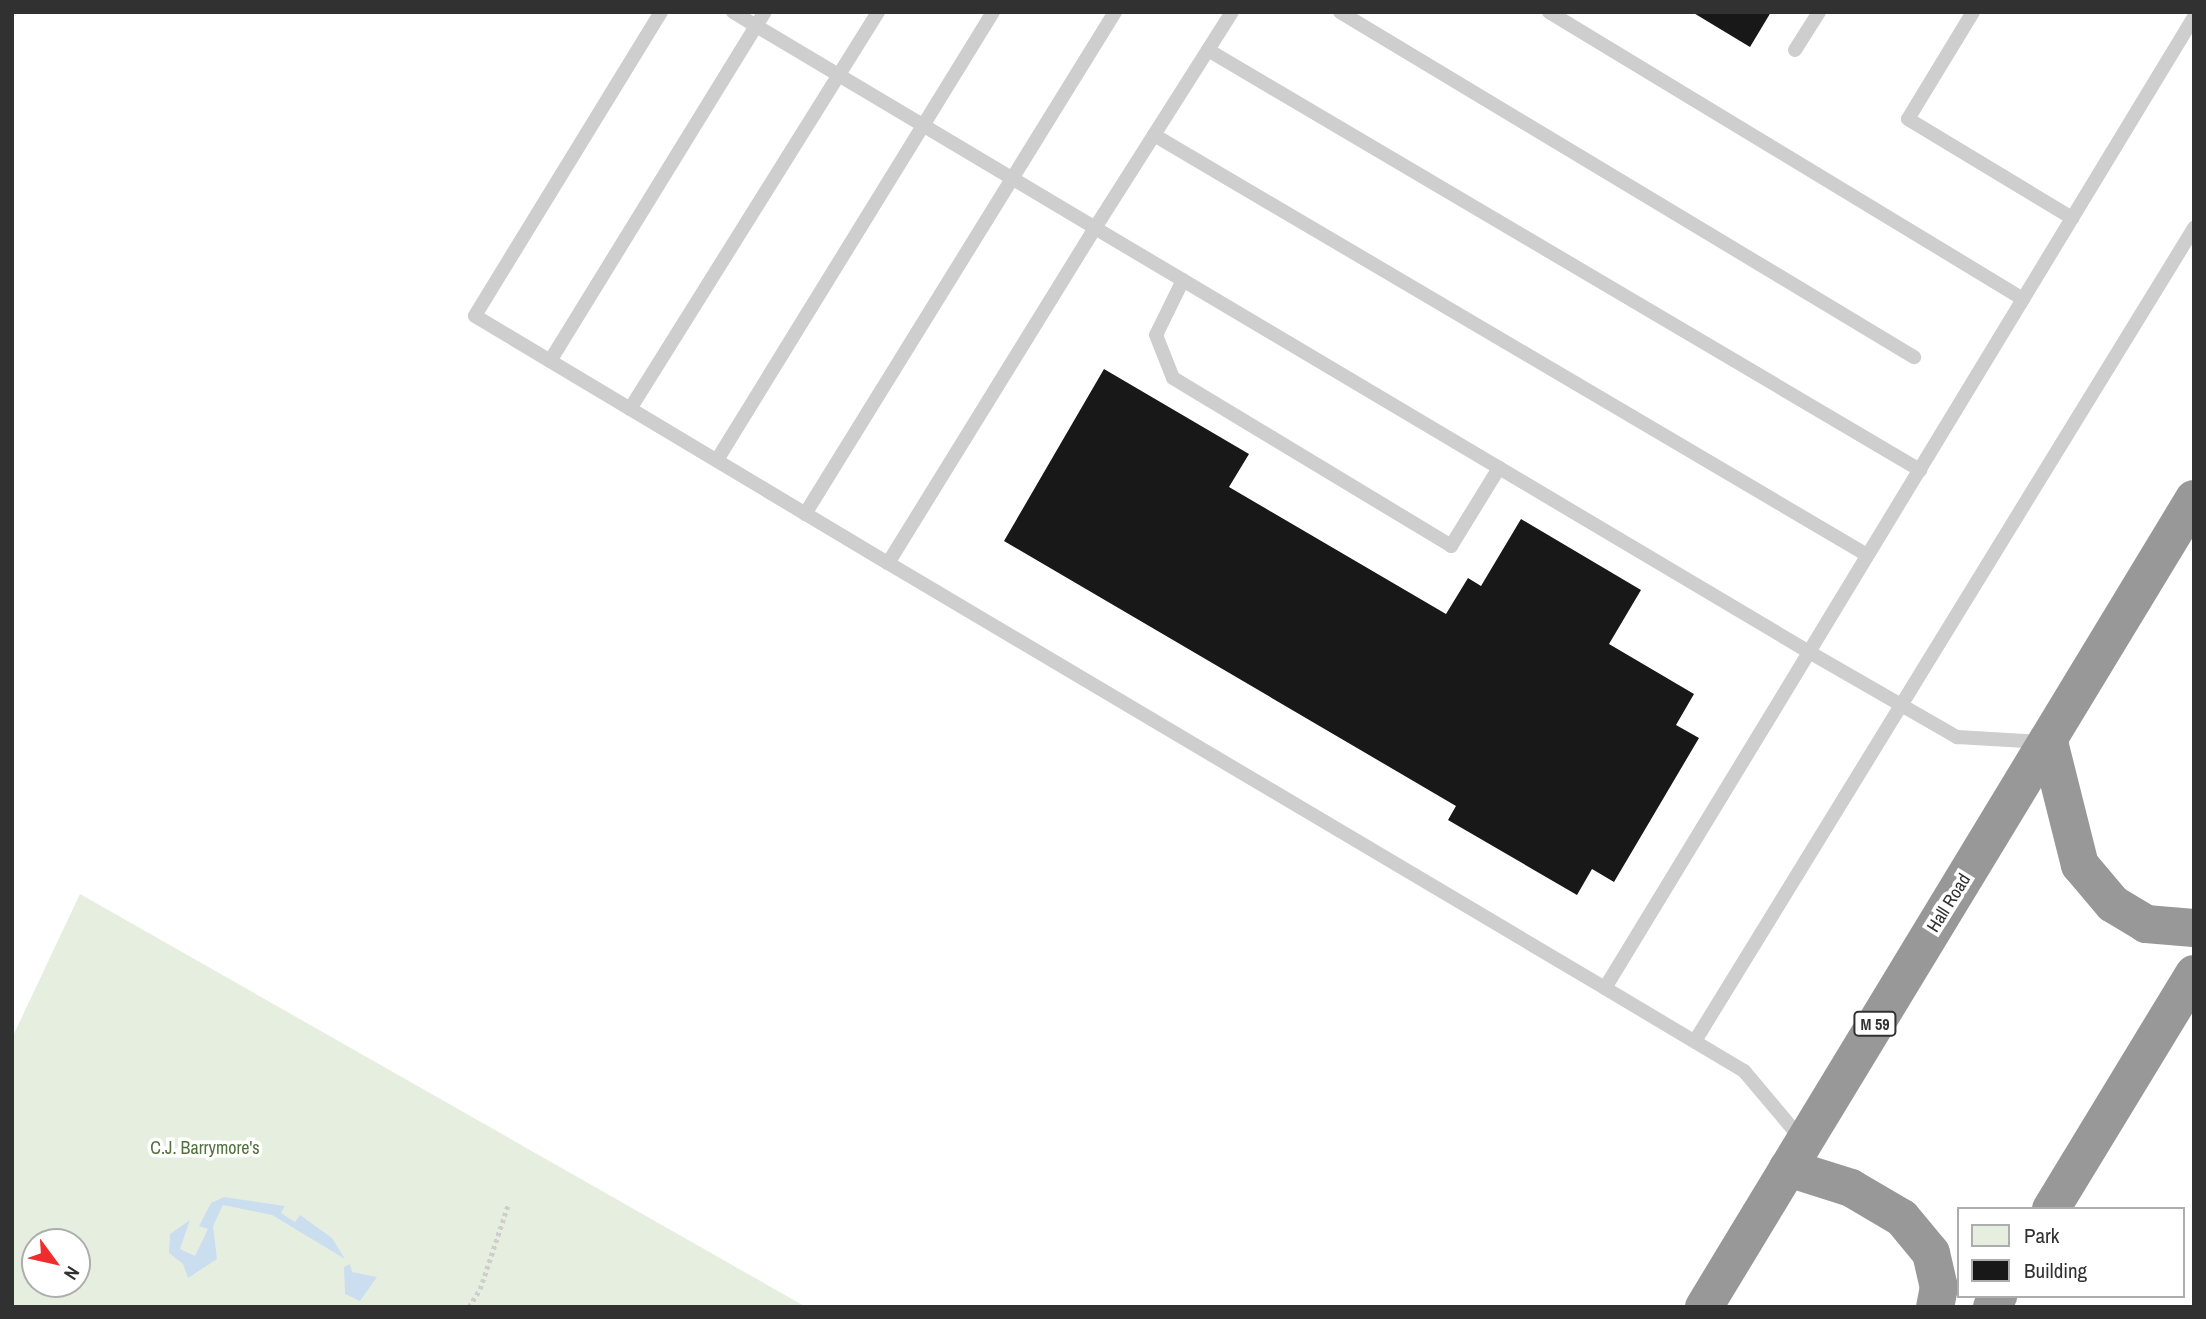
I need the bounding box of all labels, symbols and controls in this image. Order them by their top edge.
street label: Hall Road [1923,870,1975,936]
road number: M 59 [1852,1012,1898,1036]
park label: C.J. Barrymore's [150,1137,260,1159]
legend [1958,1207,2185,1298]
text: Park [2024,1221,2059,1250]
north arrow [21,1228,91,1298]
text: Building [2024,1256,2087,1285]
text: N [58,1262,86,1285]

